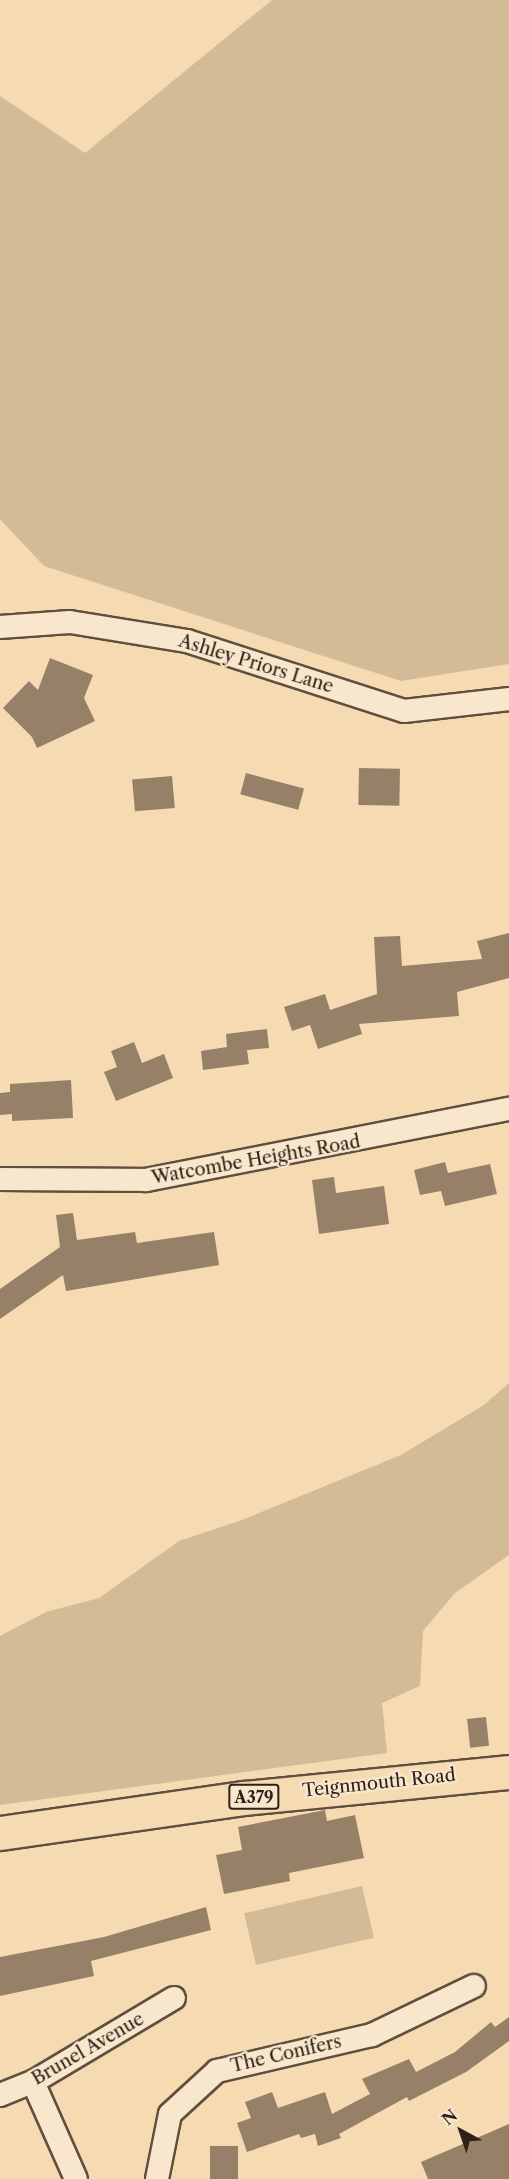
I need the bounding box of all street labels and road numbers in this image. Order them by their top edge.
street label: Ashley Priors Lane [176,630,336,698]
street label: Watcombe Heights Road [150,1131,362,1189]
street label: Teignmouth Road [301,1764,457,1802]
road number: A379 [227,1784,281,1810]
street label: Brunel Avenue [28,2008,148,2090]
street label: The Conifers [229,2031,343,2077]

